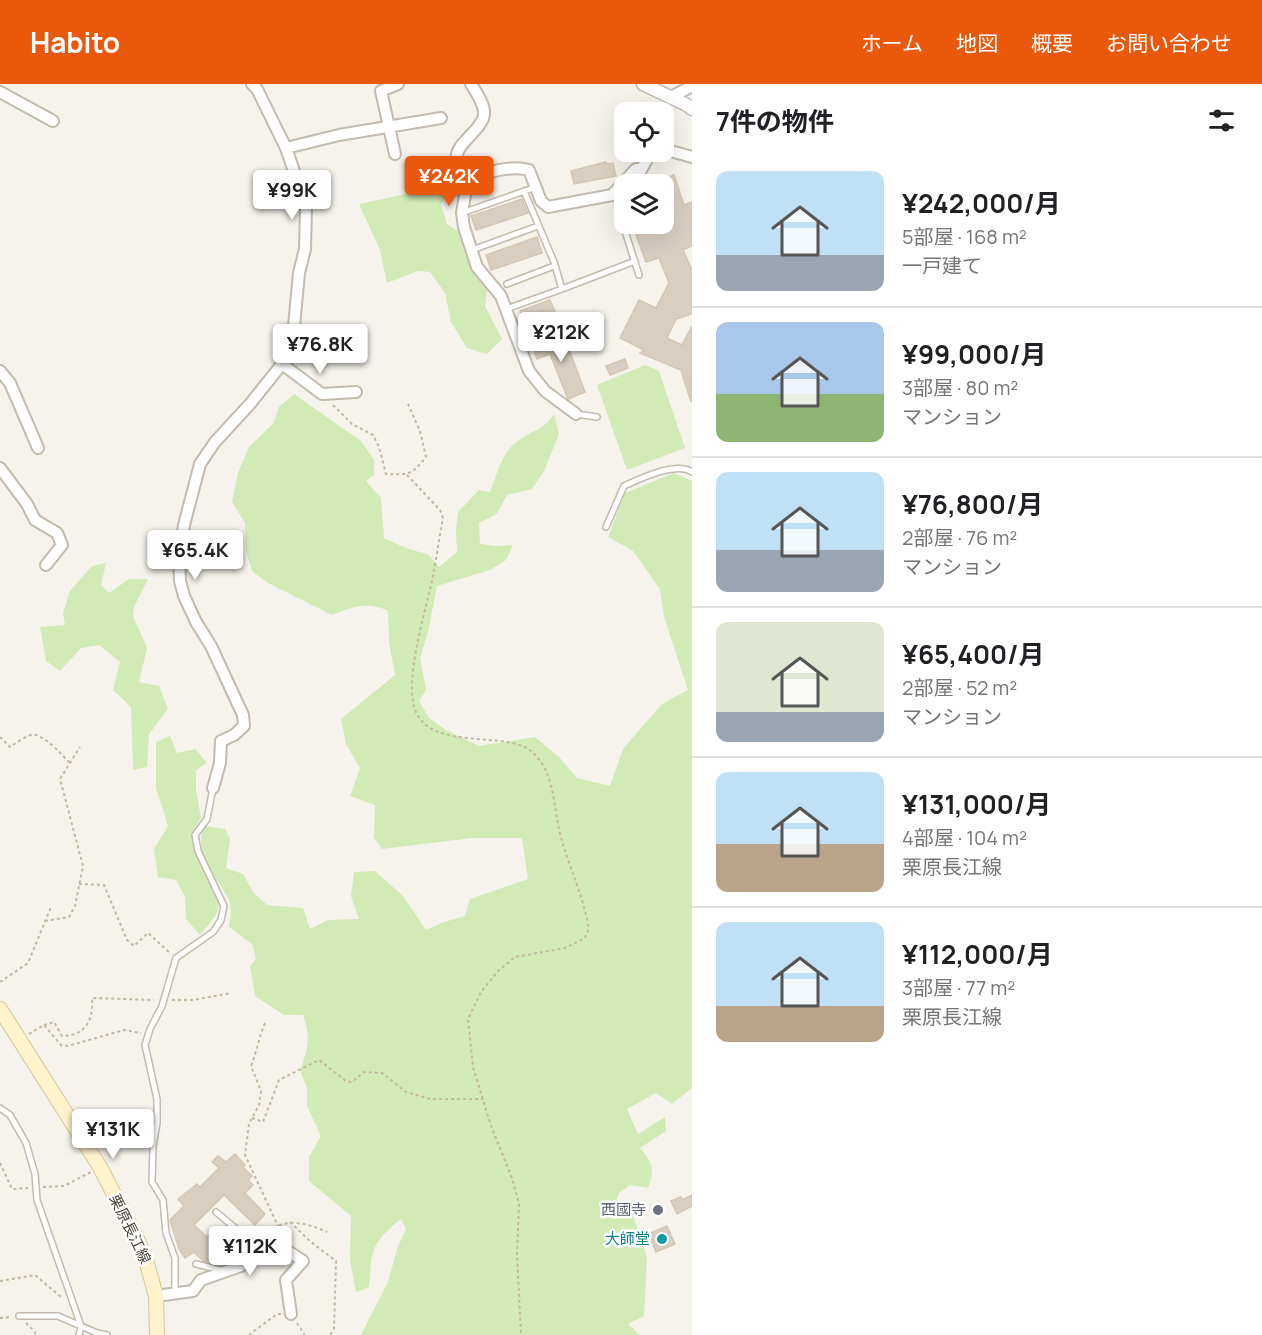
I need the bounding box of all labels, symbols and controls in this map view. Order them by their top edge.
text: Habito [30,23,120,61]
text: ホーム [861,29,923,57]
text: 地図 [956,29,998,57]
text: 概要 [1031,29,1073,57]
text: お問い合わせ [1106,29,1232,57]
map controls [614,102,674,234]
button: locate [614,102,674,162]
text: 7件の物件 [716,103,834,139]
icon: filters [1205,104,1238,137]
pin: ¥242K [407,156,491,207]
text: ¥242K [419,162,479,189]
pin: ¥99K [256,170,328,221]
button: layers [614,174,674,234]
text: ¥99K [267,176,317,203]
text: ¥242,000/月 [902,185,1061,221]
icon: home [764,195,836,267]
text: 5部屋 · 168 m² [902,223,1027,250]
text: 一戸建て [902,252,982,279]
pin: ¥212K [519,312,603,363]
text: ¥212K [532,318,590,345]
pin: ¥76.8K [271,324,369,375]
text: ¥76.8K [287,330,353,357]
text: ¥99,000/月 [902,336,1047,372]
icon: home [764,346,836,418]
text: 3部屋 · 80 m² [902,374,1018,401]
text: マンション [902,403,1002,430]
text: ¥76,800/月 [902,486,1043,522]
icon: home [764,496,836,568]
text: 2部屋 · 76 m² [902,524,1017,551]
pin: ¥65.4K [146,530,244,581]
text: ¥65.4K [161,536,229,563]
text: マンション [902,553,1002,580]
text: ¥65,400/月 [902,636,1044,672]
icon: home [764,646,836,718]
text: 2部屋 · 52 m² [902,674,1017,701]
text: マンション [902,703,1002,730]
text: ¥131,000/月 [902,786,1051,822]
icon: home [764,796,836,868]
text: 4部屋 · 104 m² [902,824,1027,851]
text: 栗原長江線 [902,853,1002,880]
text: ¥112,000/月 [902,936,1053,972]
icon: home [764,946,836,1018]
text: 3部屋 · 77 m² [902,974,1015,1001]
text: 栗原長江線 [902,1003,1002,1030]
pin: ¥131K [71,1109,155,1160]
text: ¥131K [86,1115,140,1142]
street label: 栗原長江線 [105,1190,156,1267]
place label: 西國寺 [601,1199,646,1220]
marker: 西國寺 [651,1203,665,1217]
pin: ¥112K [208,1226,292,1277]
place label: 大師堂 [605,1228,650,1249]
text: ¥112K [223,1232,277,1259]
marker: 大師堂 [655,1232,669,1246]

